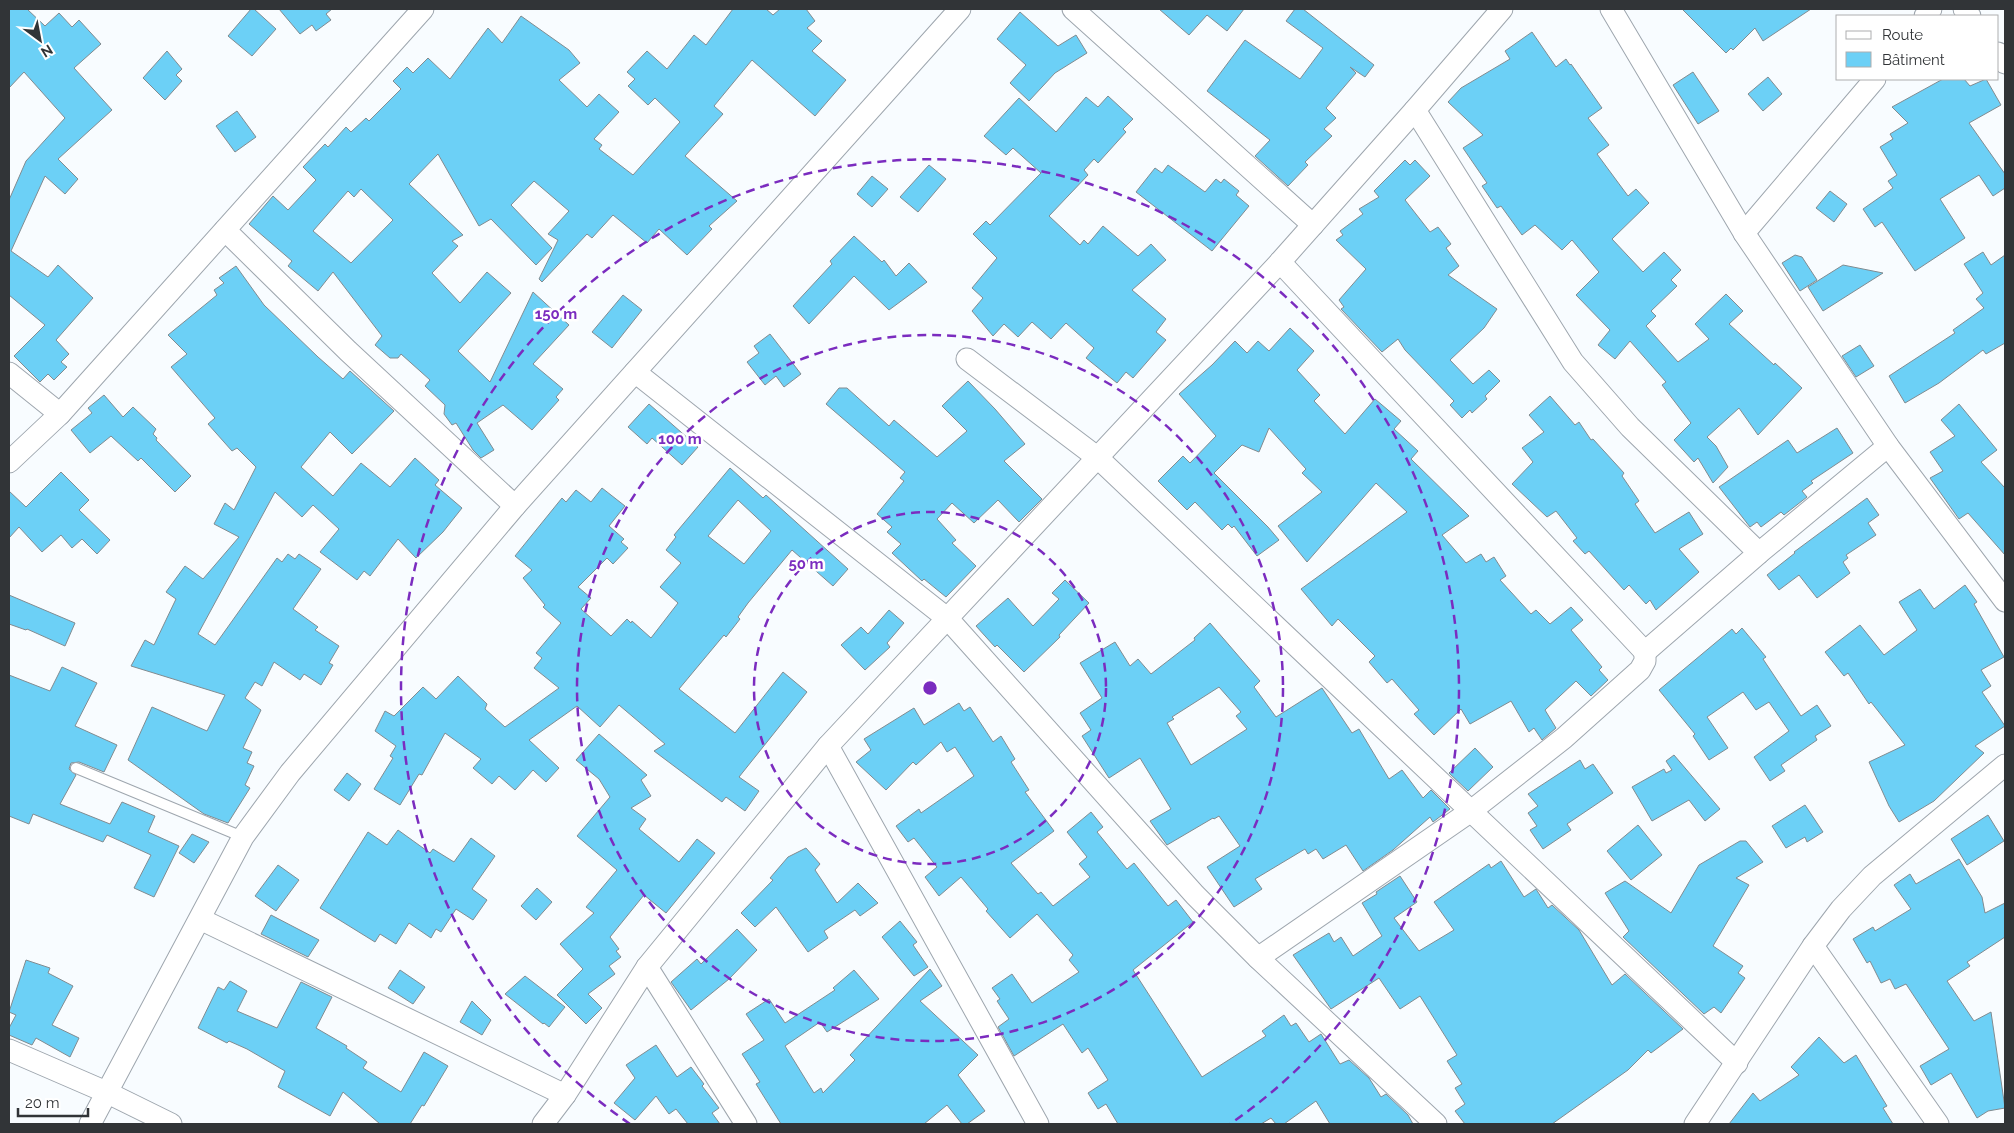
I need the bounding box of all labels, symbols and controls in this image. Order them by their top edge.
north arrow [15,15,65,65]
legend [1836,15,1999,80]
text: Route [1882,26,1923,44]
text: N [38,41,56,61]
text: Bâtiment [1882,51,1945,69]
text: 150 m [535,305,577,323]
text: 100 m [658,430,702,448]
text: 50 m [788,555,824,573]
centre of rings [921,679,939,697]
scale bar [18,1086,88,1118]
text: 20 m [25,1094,60,1112]

